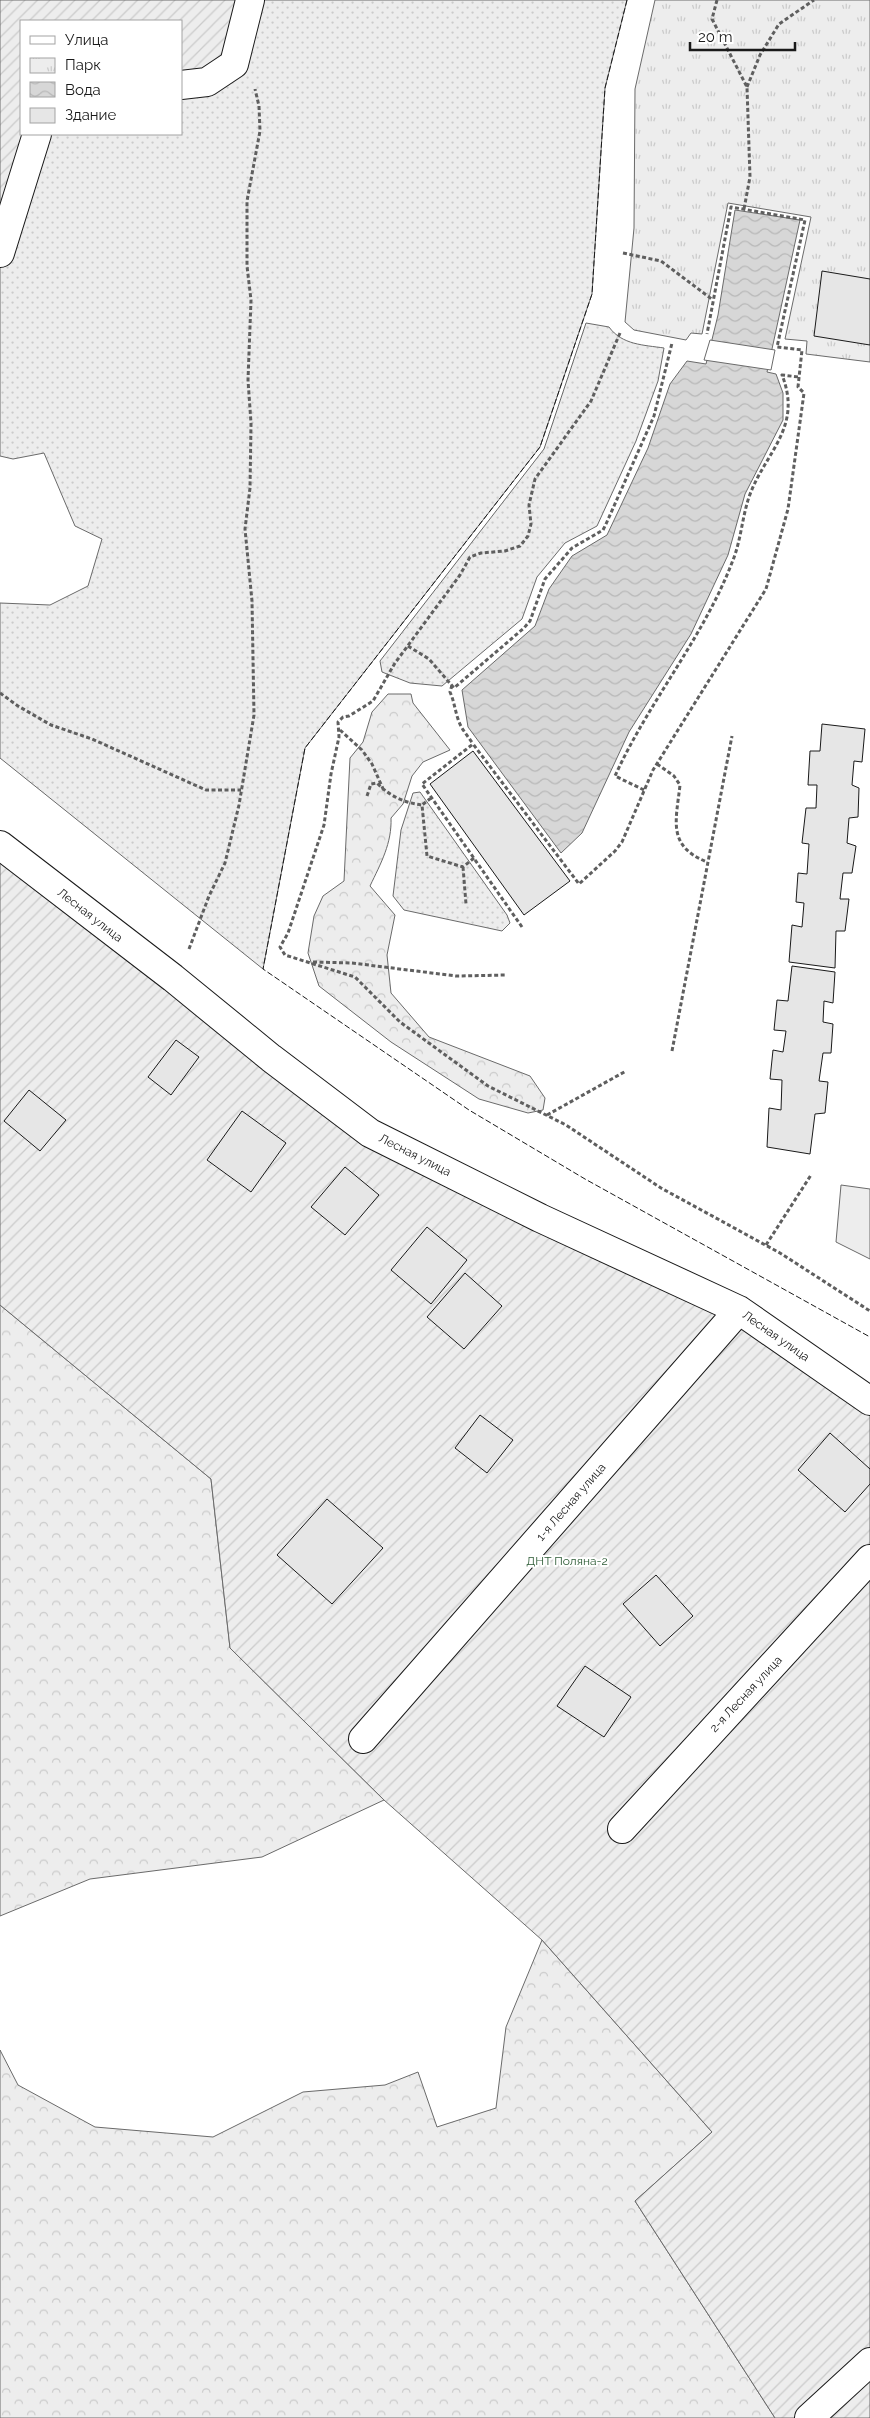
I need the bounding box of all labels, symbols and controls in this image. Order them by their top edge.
legend [20,20,182,135]
scale bar [690,20,795,52]
text: 20 m [698,28,733,46]
text: Улица [65,31,109,49]
text: Парк [65,56,101,74]
text: Вода [65,81,101,99]
text: Здание [65,106,117,124]
street label: Лесная улица [55,885,125,945]
street label: Лесная улица [377,1131,453,1179]
street label: Лесная улица [740,1308,812,1364]
street label: 1-я Лесная улица [534,1460,608,1544]
park label: ДНТ Поляна-2 [526,1554,608,1568]
street label: 2-я Лесная улица [707,1653,785,1735]

